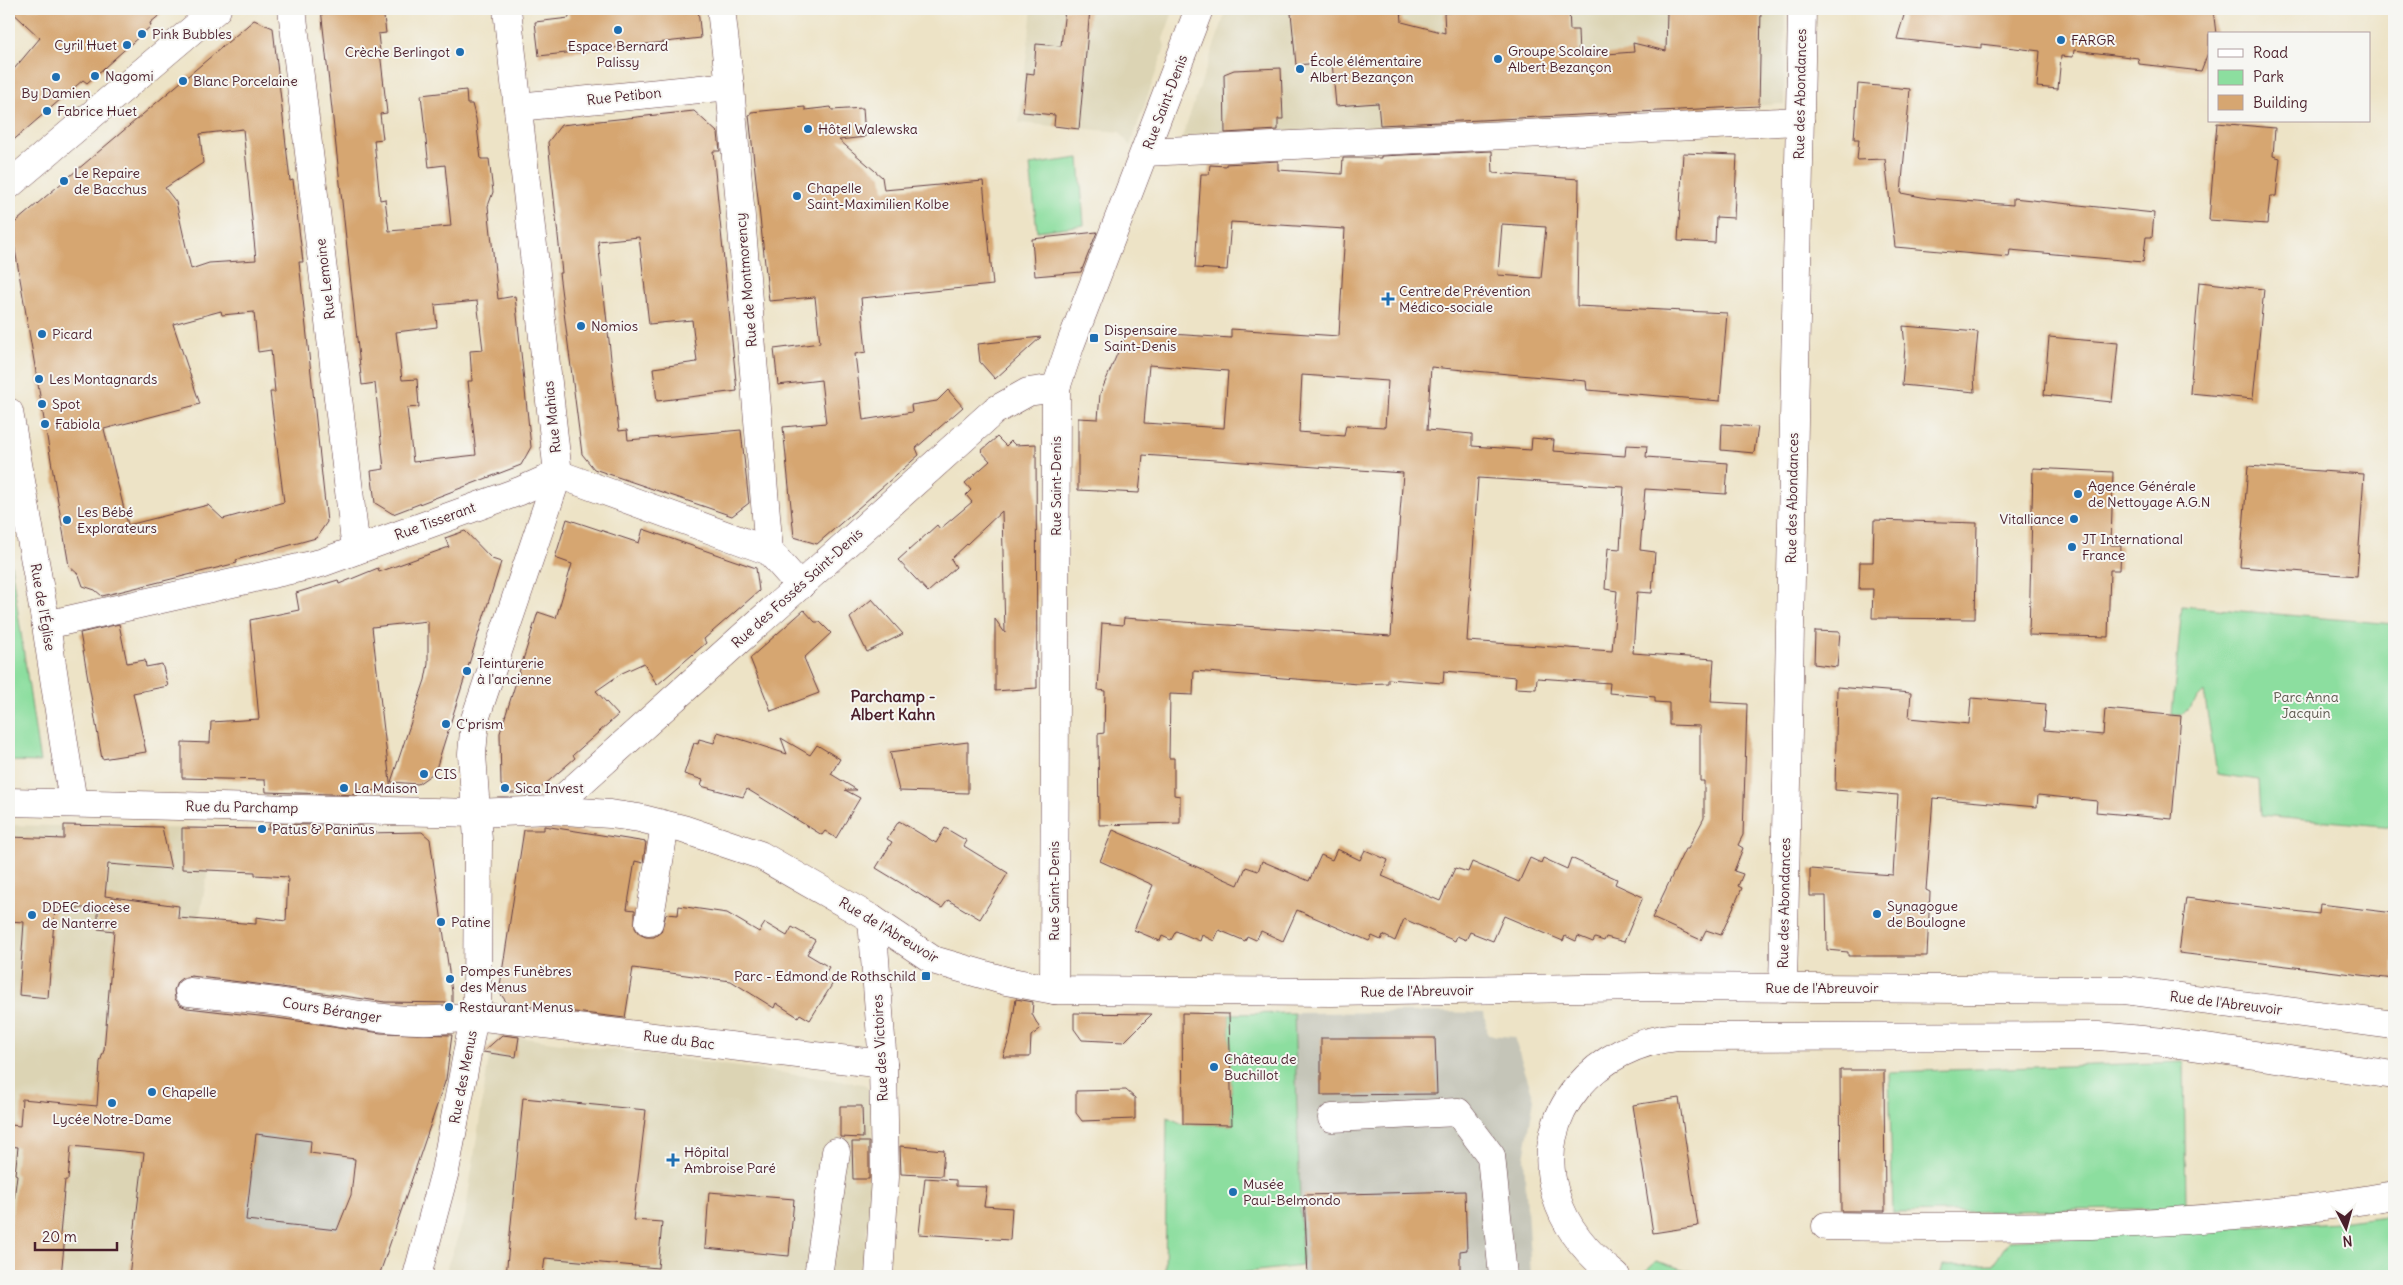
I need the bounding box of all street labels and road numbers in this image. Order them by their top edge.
street label: Rue des Abondances [1790,28,1810,160]
street label: Rue Saint-Denis [1139,52,1191,152]
street label: Rue Petibon [586,83,662,109]
street label: Rue de Montmorency [731,212,761,348]
street label: Rue Lemoine [311,237,339,321]
street label: Rue Mahias [539,380,565,454]
street label: Rue des Abondances [1782,432,1802,564]
street label: Rue Saint-Denis [1047,436,1065,536]
street label: Rue Tisserant [392,498,478,544]
street label: Rue des Fossés Saint-Denis [728,524,866,652]
street label: Rue de l'Église [26,562,60,652]
street label: Rue du Parchamp [186,797,298,817]
street label: Rue des Abondances [1774,837,1794,969]
street label: Rue Saint-Denis [1045,841,1063,941]
street label: Rue de l'Abreuvoir [836,893,942,967]
street label: Rue de l'Abreuvoir [1765,979,1879,997]
street label: Rue de l'Abreuvoir [1360,981,1474,1001]
street label: Rue de l'Abreuvoir [2169,987,2284,1019]
street label: Cours Béranger [281,993,383,1027]
street label: Rue des Victoires [868,994,892,1102]
street label: Rue du Bac [642,1027,716,1053]
street label: Rue des Menus [445,1029,481,1125]

